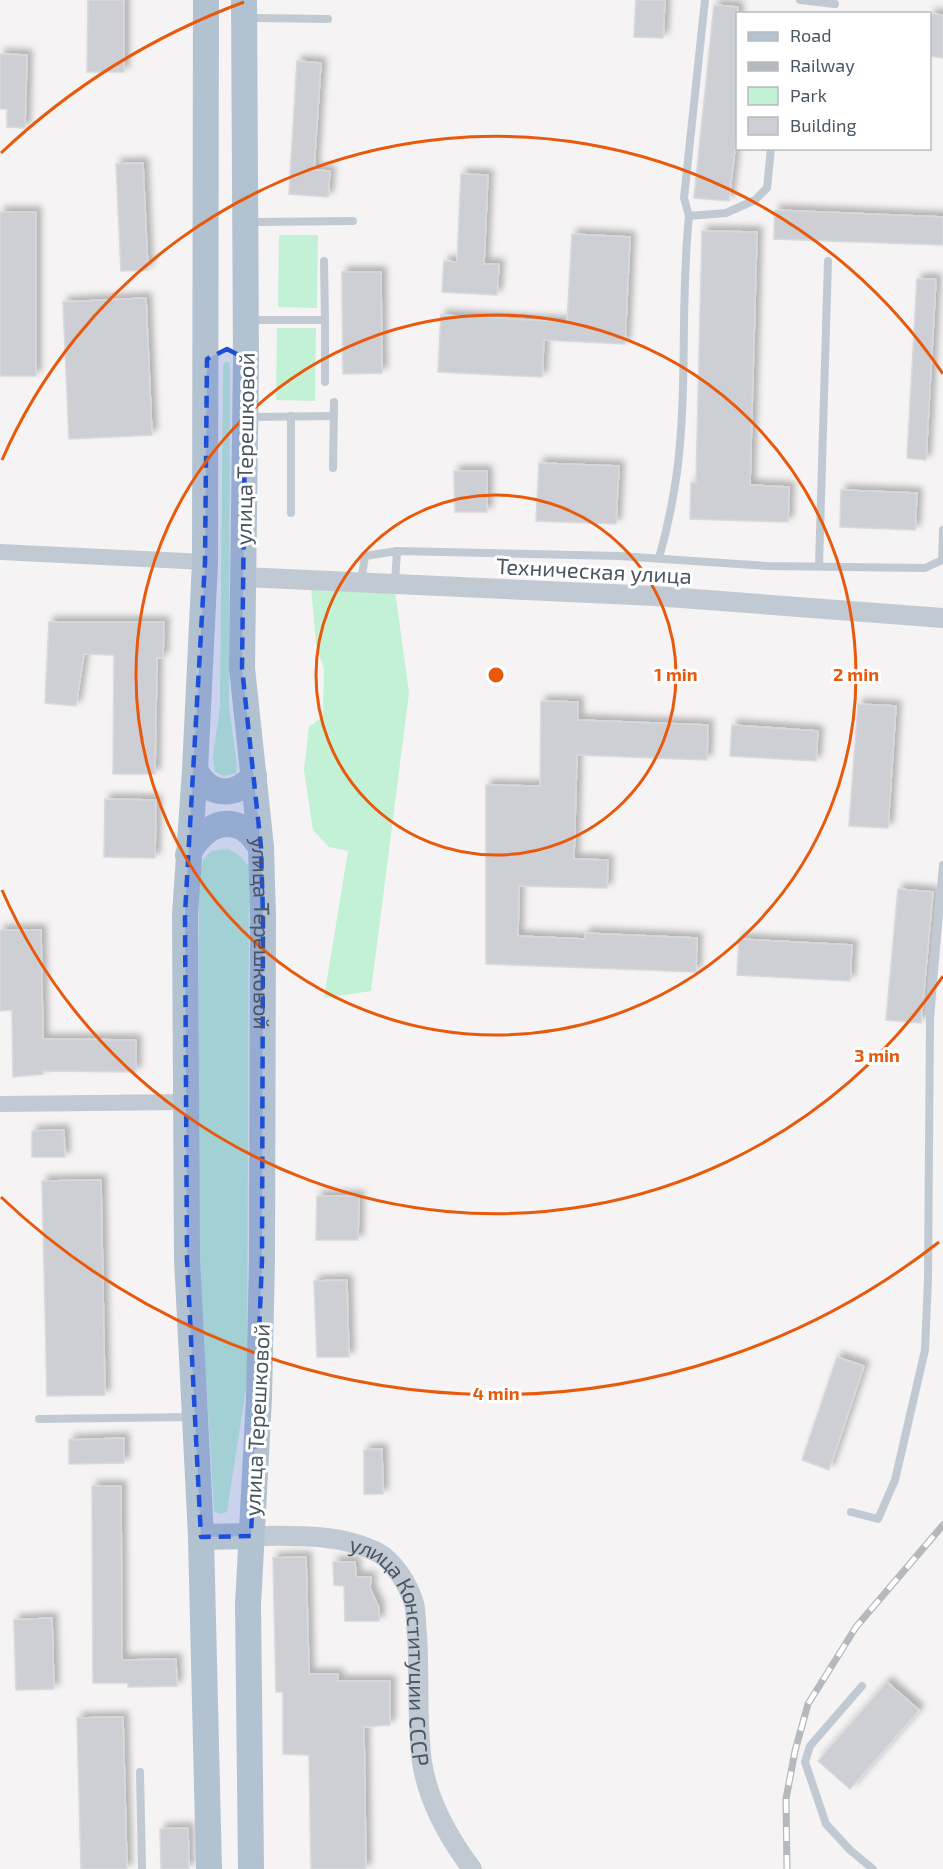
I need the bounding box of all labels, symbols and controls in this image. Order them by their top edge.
legend [736,12,931,150]
text: Road [790,24,831,46]
text: Railway [790,54,855,76]
text: Park [790,84,827,106]
text: Building [790,114,857,136]
street label: улица Терешковой [229,352,260,546]
street label: Техническая улица [495,552,693,589]
text: 1 min [654,663,698,685]
text: 2 min [833,663,879,685]
centre of rings [486,665,506,685]
street label: улица Терешковой [246,835,276,1029]
text: 3 min [854,1044,900,1066]
street label: улица Терешковой [238,1323,275,1517]
text: 4 min [473,1382,520,1404]
street label: улица Конституции СССР [347,1530,435,1768]

